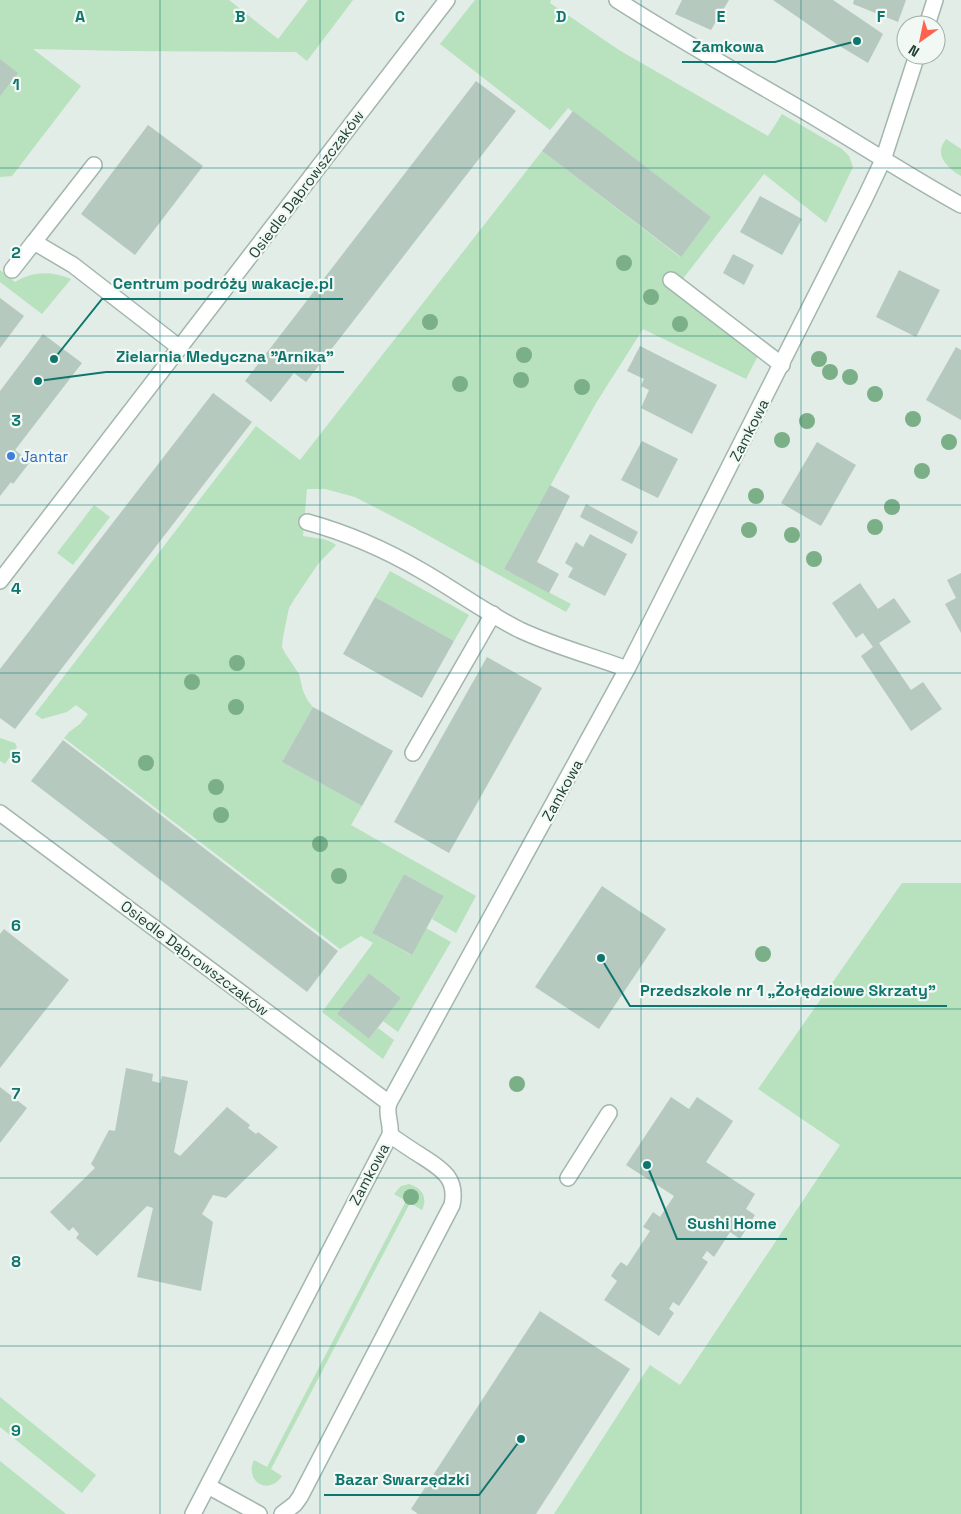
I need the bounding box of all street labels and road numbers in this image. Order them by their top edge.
street label: Osiedle Dąbrowszczaków [244,106,368,262]
street label: Zamkowa [725,395,773,464]
street label: Zamkowa [537,756,587,824]
street label: Osiedle Dąbrowszczaków [117,896,273,1020]
street label: Zamkowa [345,1139,393,1208]

